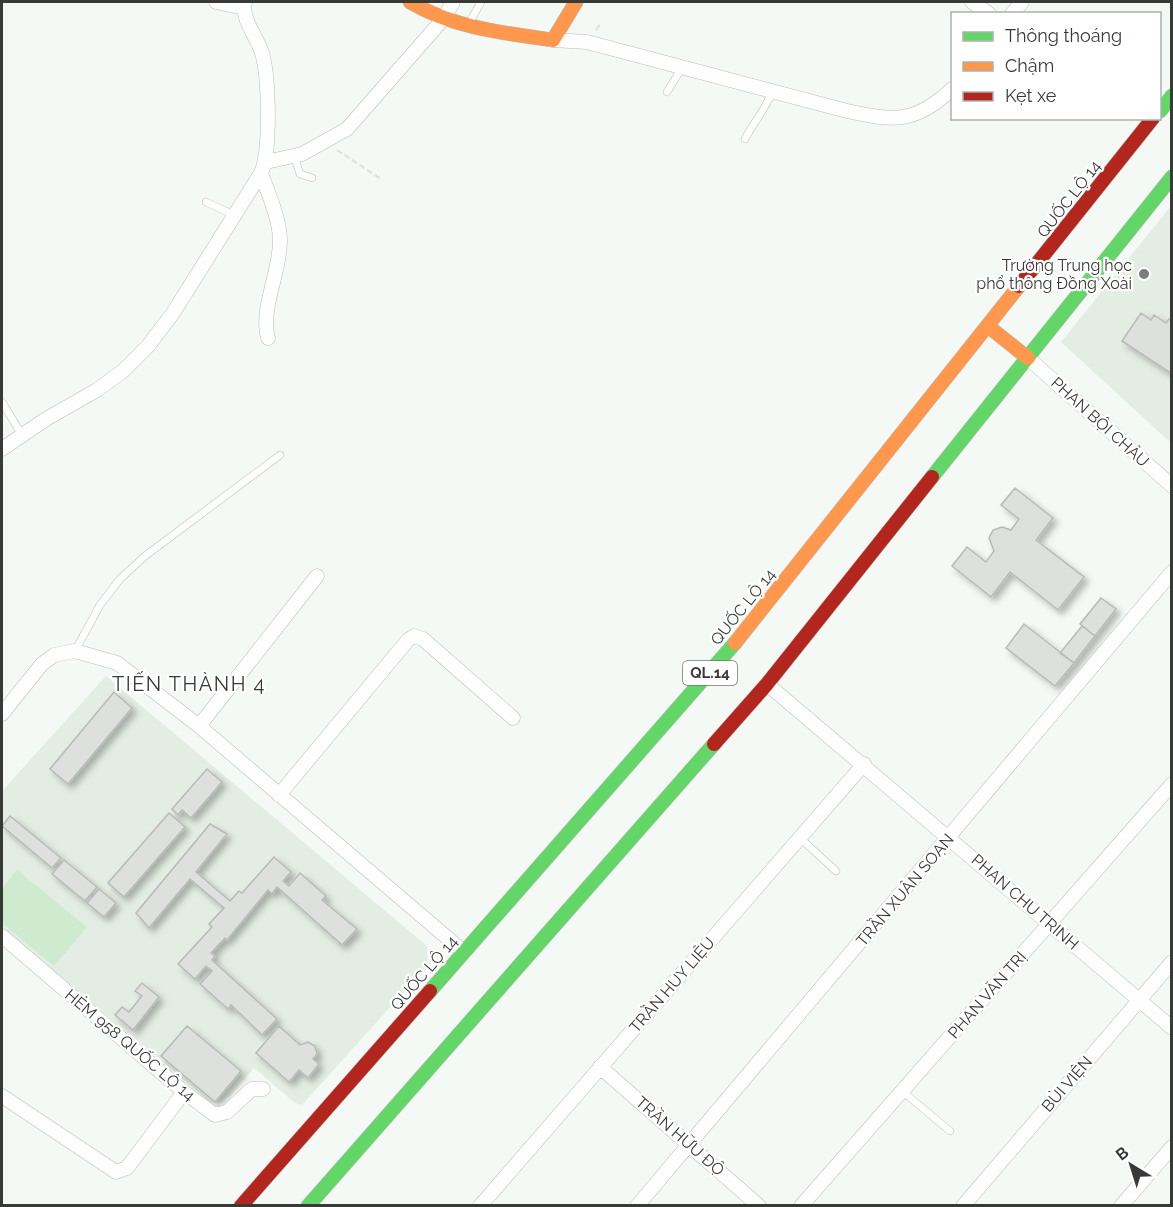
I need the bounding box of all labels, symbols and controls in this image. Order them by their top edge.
legend [951,12,1161,120]
text: Thông thoáng [1005,25,1122,46]
text: Chậm [1005,55,1054,76]
text: Kẹt xe [1005,85,1057,106]
street label: QUỐC LỘ 14 [1032,155,1105,241]
place label: Trường Trung học phổ thông Đồng Xoài [976,256,1132,293]
marker: Trường Trung học phổ thông Đồng Xoài [1137,267,1151,281]
street label: PHAN BỘI CHÂU [1047,372,1153,471]
street label: QUỐC LỘ 14 [705,564,780,649]
road number: QL.14 [683,661,737,685]
district label: TIẾN THÀNH 4 [112,671,266,696]
street label: TRẦN XUÂN SOẠN [851,829,958,950]
street label: PHAN CHU TRINH [968,850,1082,954]
street label: QUỐC LỘ 14 [385,930,462,1014]
street label: TRẦN HUY LIỆU [624,932,719,1037]
street label: PHAN VĂN TRỊ [943,947,1030,1042]
street label: HẺM 958 QUỐC LỘ 14 [61,984,200,1105]
street label: BÙI VIỆN [1037,1052,1096,1116]
street label: TRẦN HỮU ĐỘ [632,1091,729,1180]
north arrow [1101,1135,1161,1195]
text: B [1112,1143,1132,1164]

